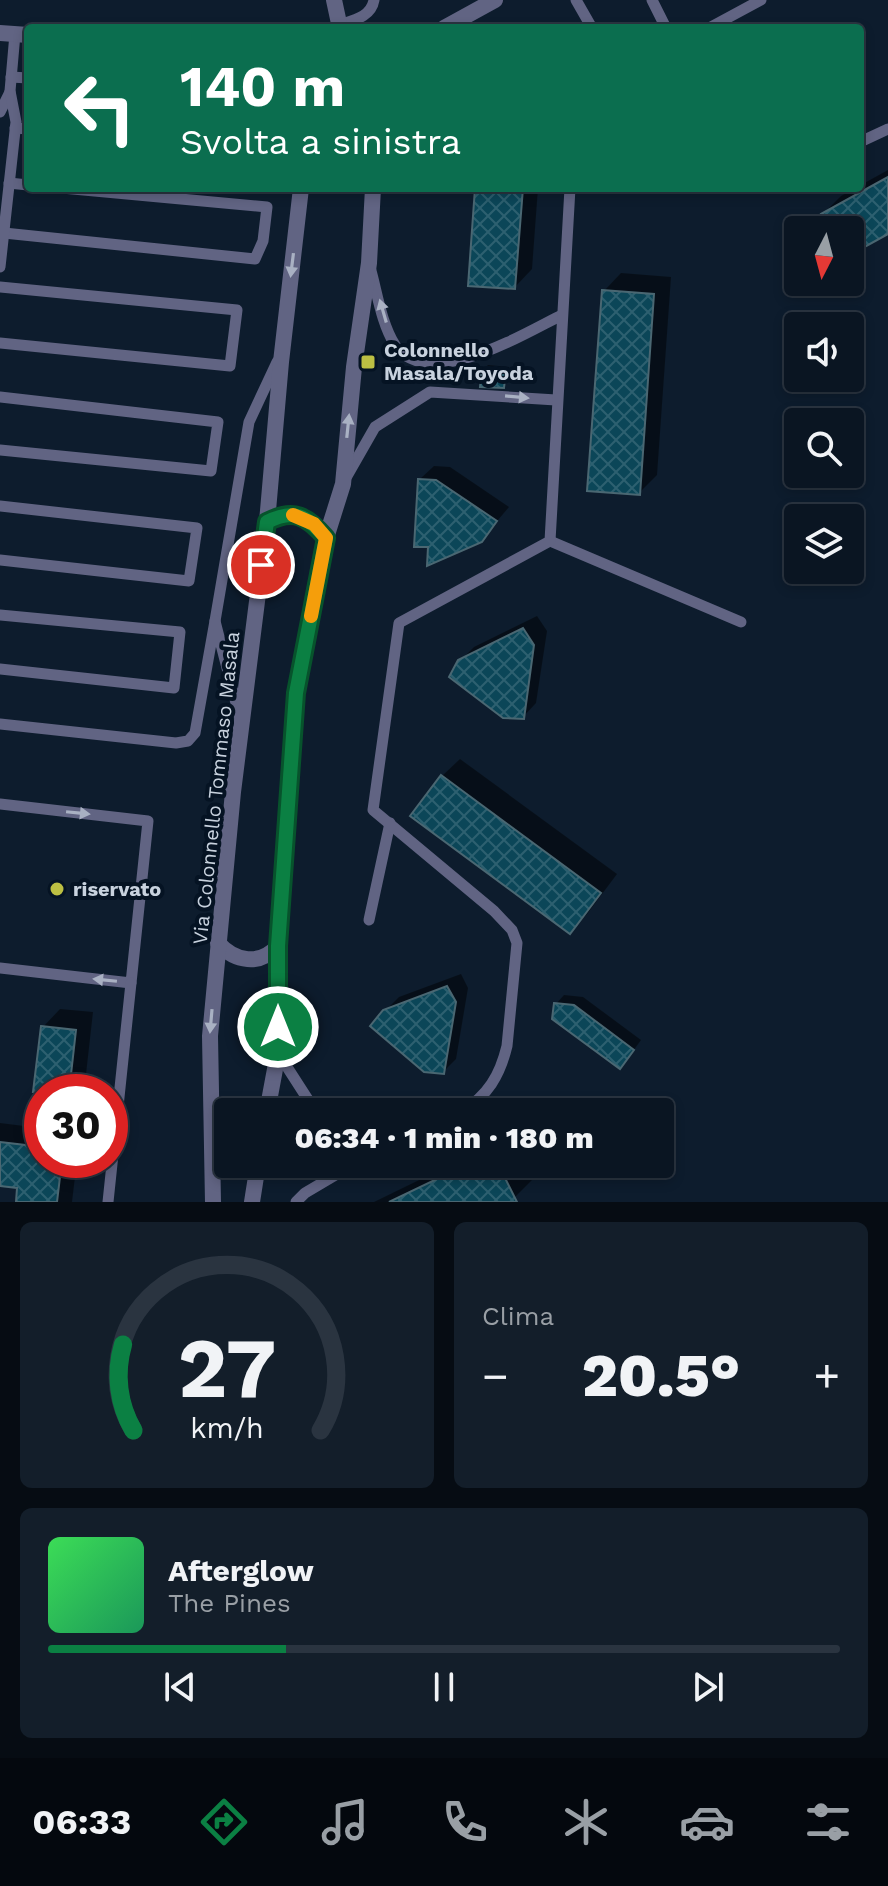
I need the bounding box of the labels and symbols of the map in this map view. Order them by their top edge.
north arrow [784,216,864,296]
one-way arrow [286,253,299,278]
one-way arrow [376,298,389,322]
place label: Colonnello Masala/Toyoda [384,338,534,385]
marker: Colonnello Masala/Toyoda [359,353,377,371]
one-way arrow [505,391,530,404]
one-way arrow [342,413,355,438]
pin [227,531,295,599]
street label: Via Colonnello Tommaso Masala [188,630,244,946]
one-way arrow [65,807,90,820]
place label: riservato [73,877,161,901]
marker: riservato [48,880,66,898]
one-way arrow [92,973,117,986]
position arrow [236,985,320,1069]
one-way arrow [205,1009,218,1034]
speed limit sign: 30 [24,1074,128,1178]

